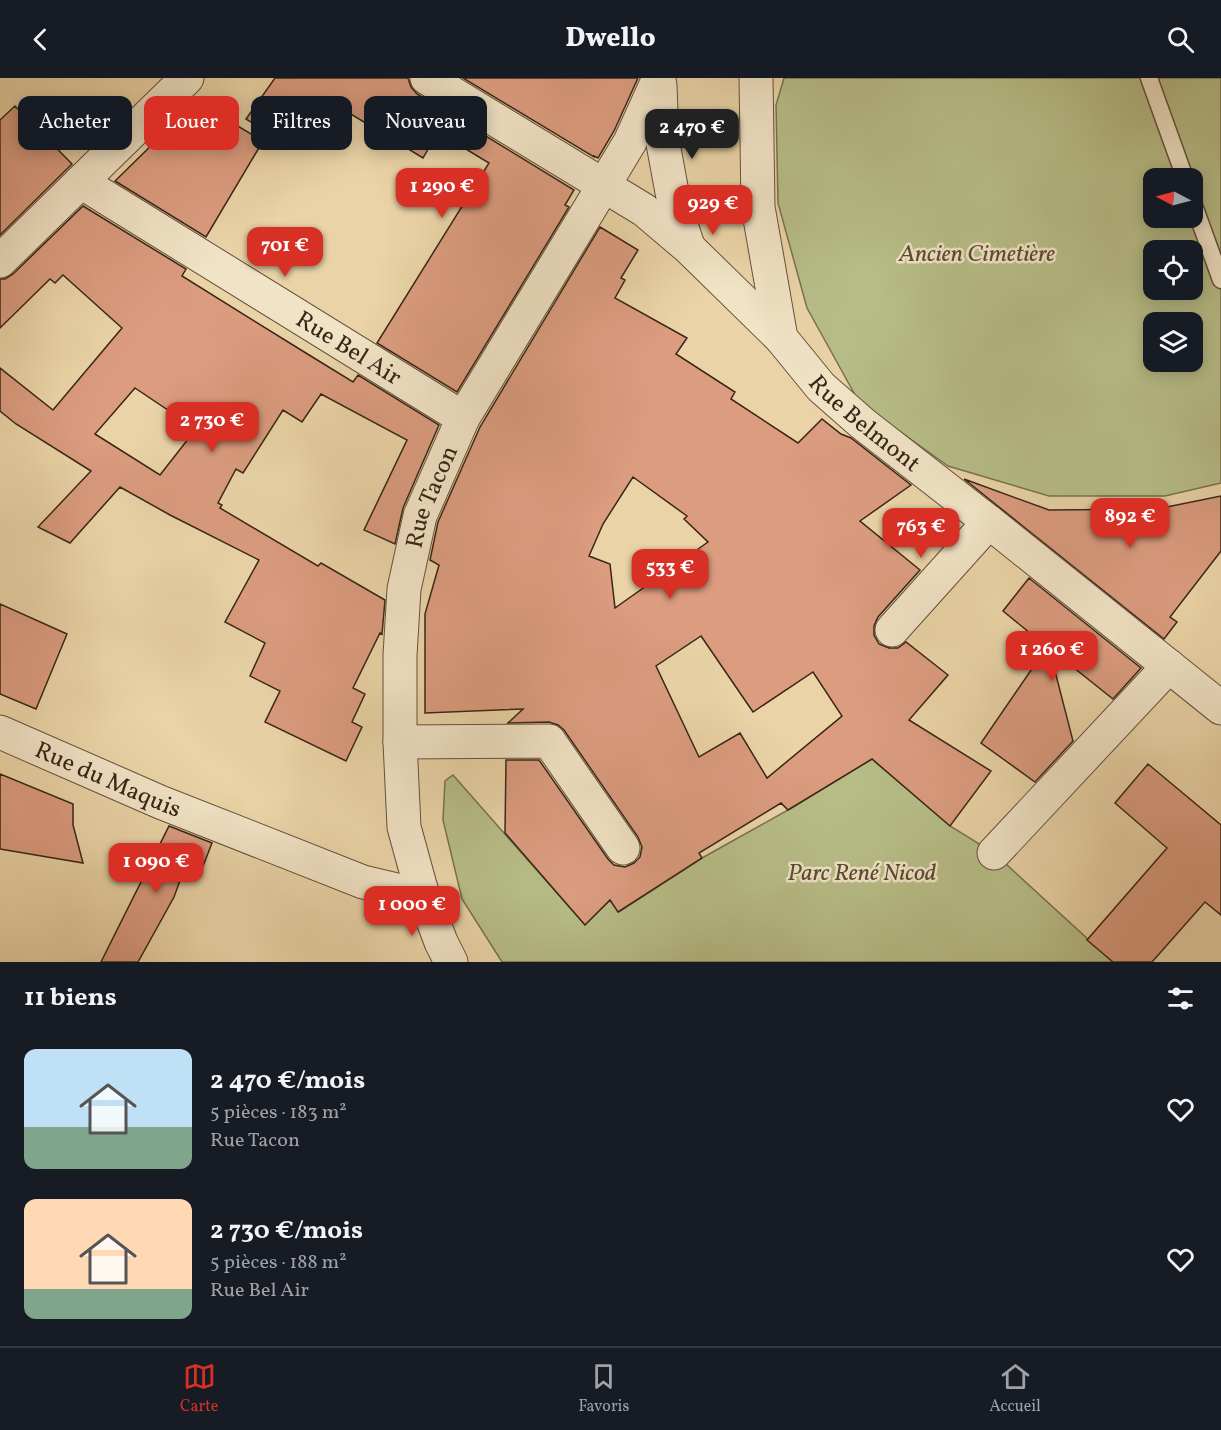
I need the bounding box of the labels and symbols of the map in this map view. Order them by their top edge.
pin: 2 470 € [637,109,747,160]
pin: 1 290 € [387,168,497,219]
north arrow [1143,168,1203,228]
pin: 929 € [671,185,755,236]
pin: 701 € [243,227,327,278]
park label: Ancien Cimetière [898,238,1055,272]
street label: Rue Bel Air [288,304,407,395]
street label: Rue Belmont [799,369,927,481]
pin: 2 730 € [157,402,267,453]
street label: Rue Tacon [398,441,468,551]
pin: 892 € [1088,498,1172,549]
pin: 763 € [879,508,963,559]
pin: 533 € [628,549,712,600]
pin: 1 260 € [997,631,1107,682]
street label: Rue du Maquis [29,734,186,828]
pin: 1 090 € [101,843,211,894]
park label: Parc René Nicod [788,857,937,891]
pin: 1 000 € [357,886,467,937]

